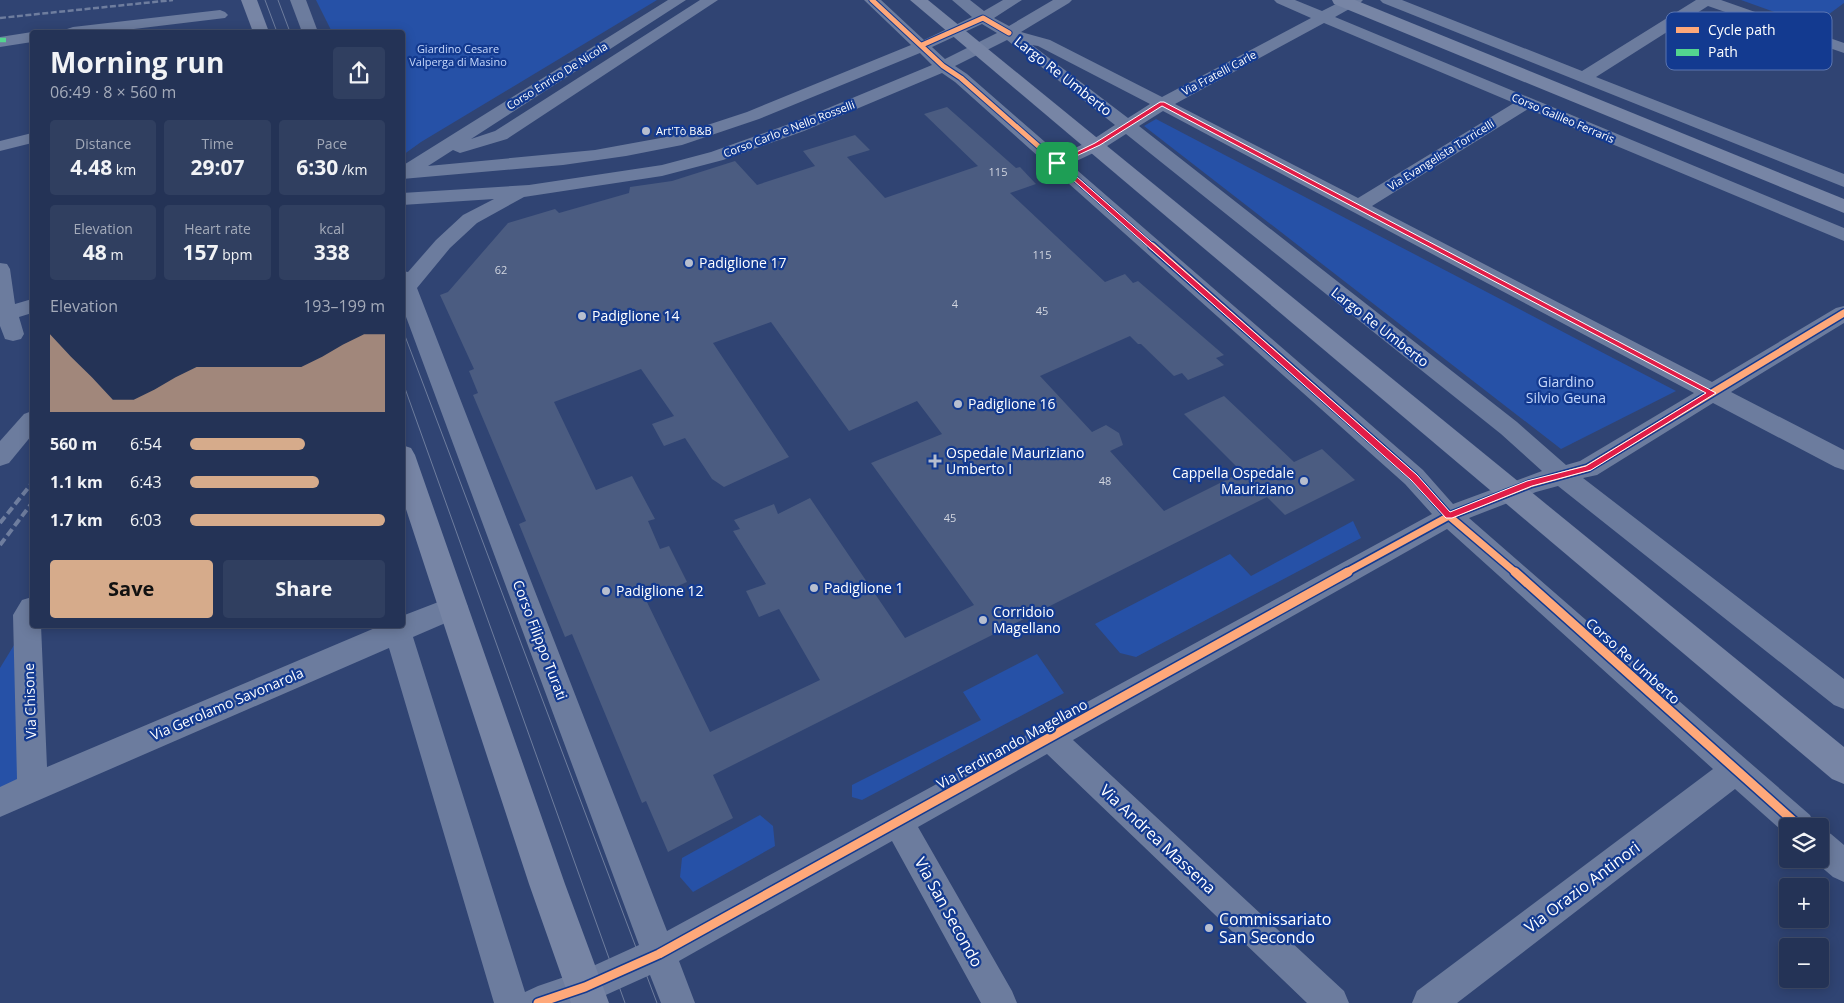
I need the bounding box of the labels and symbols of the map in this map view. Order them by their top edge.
legend [1666,12,1832,70]
text: Cycle path [1708,20,1776,39]
street label: Largo Re Umberto [1010,31,1116,120]
street label: Corso Enrico De Nicola [503,38,610,113]
park label: Giardino Cesare Valperga di Masino [409,41,507,69]
text: Path [1708,42,1738,61]
street label: Via Fratelli Carle [1179,47,1259,99]
street label: Corso Galileo Ferraris [1509,89,1617,146]
street label: Corso Carlo e Nello Rosselli [721,97,857,161]
street label: Via Evangelista Torricelli [1385,116,1497,193]
place label: Art'Tò B&B [656,123,712,138]
marker: Art'Tò B&B [640,125,652,137]
pin [1036,142,1078,184]
house number: 115 [989,164,1007,179]
house number: 115 [1033,247,1051,262]
place label: Padiglione 17 [699,253,787,272]
marker: Padiglione 17 [683,257,695,269]
house number: 62 [495,262,507,277]
street label: Largo Re Umberto [1327,282,1433,371]
house number: 4 [952,296,959,311]
house number: 45 [1036,303,1048,318]
place label: Padiglione 14 [592,306,680,325]
marker: Padiglione 14 [576,310,588,322]
park label: Giardino Silvio Geuna [1526,372,1606,407]
place label: Padiglione 16 [968,394,1056,413]
marker: Padiglione 16 [952,398,964,410]
place label: Ospedale Mauriziano Umberto I [946,443,1084,478]
marker: Ospedale Mauriziano Umberto I [928,454,942,468]
place label: Cappella Ospedale Mauriziano [1172,463,1294,498]
house number: 48 [1099,473,1111,488]
marker: Cappella Ospedale Mauriziano [1298,475,1310,487]
house number: 45 [944,510,956,525]
street label: Corso Filippo Turati [509,577,572,703]
place label: Padiglione 1 [824,578,903,597]
place label: Padiglione 12 [616,581,704,600]
marker: Padiglione 1 [808,582,820,594]
marker: Padiglione 12 [600,585,612,597]
place label: Corridoio Magellano [993,602,1061,637]
street label: Corso Re Umberto [1582,613,1684,708]
marker: Corridoio Magellano [977,614,989,626]
street label: Via Chisone [19,663,40,739]
street label: Via Gerolamo Savonarola [147,663,306,744]
street label: Via Ferdinando Magellano [933,694,1090,793]
street label: Via Andrea Massena [1095,779,1221,899]
street label: Via Orazio Antinori [1520,836,1644,938]
street label: Via San Secondo [910,853,988,971]
place label: Commissariato San Secondo [1219,908,1331,948]
marker: Commissariato San Secondo [1203,922,1215,934]

